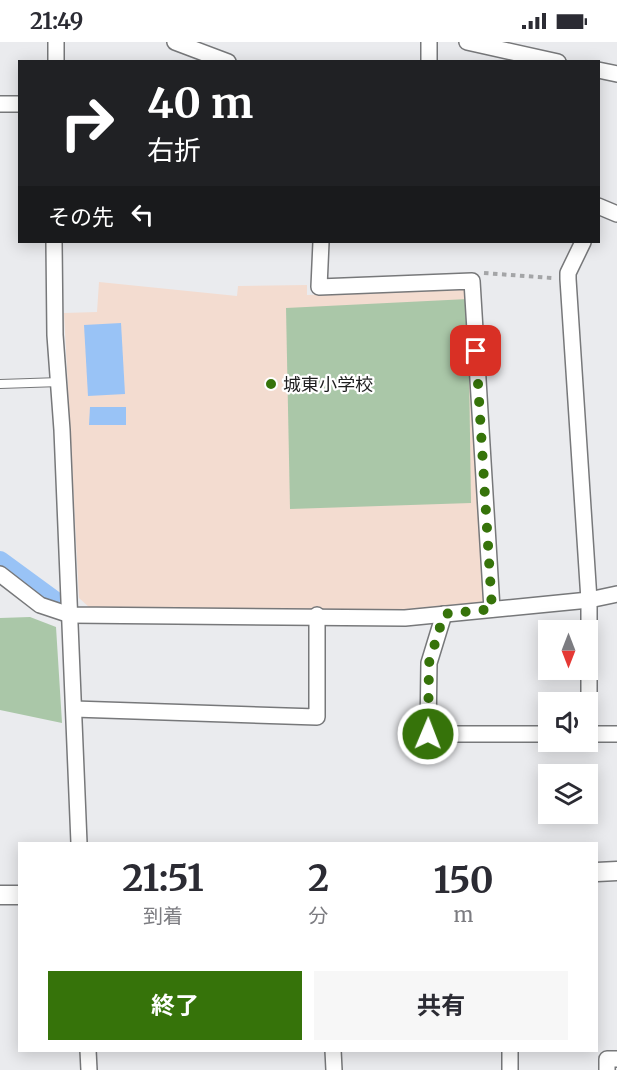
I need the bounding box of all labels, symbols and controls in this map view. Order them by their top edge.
text: 21:49 [30,7,83,35]
text: 40 m [147,77,253,129]
icon: right [48,84,126,162]
text: 右折 [147,133,201,167]
icon: left [126,198,159,231]
text: その先 [48,203,114,231]
pin [450,325,501,376]
icon: arrive [459,334,492,367]
place label: 城東小学校 [283,373,373,396]
marker: 城東小学校 [264,377,278,391]
north arrow [538,620,598,680]
map controls [538,620,598,824]
button: sound [538,692,598,752]
position arrow [396,702,460,766]
button: layers [538,764,598,824]
text: 21:51 [122,856,204,901]
text: 2 [308,856,329,901]
text: 150 [433,858,494,903]
text: m [454,902,473,927]
text: 到着 [143,903,183,928]
text: 分 [309,903,329,928]
button: 終了 [48,971,302,1040]
button: 共有 [314,971,568,1040]

